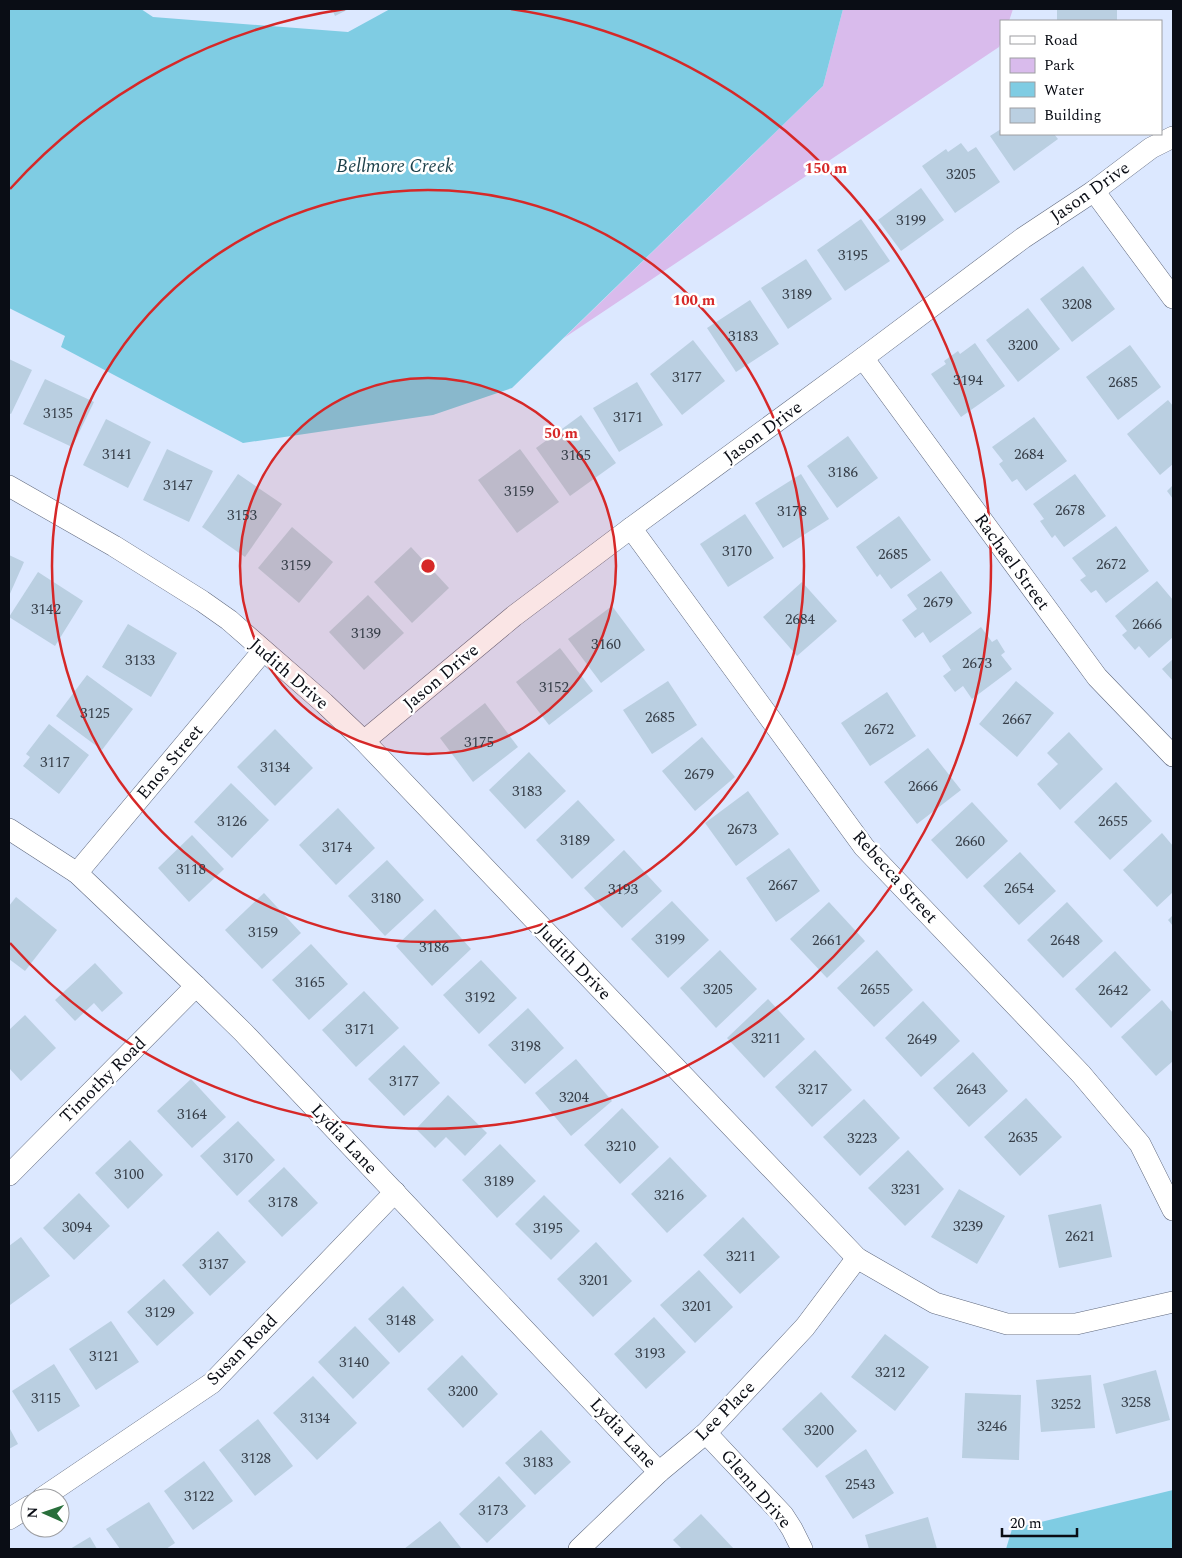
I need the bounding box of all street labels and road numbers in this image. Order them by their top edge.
street label: Jason Drive [1045,155,1135,229]
street label: Jason Drive [718,394,808,470]
street label: Rachael Street [967,508,1057,616]
street label: Judith Drive [243,632,335,716]
street label: Jason Drive [397,637,485,717]
street label: Enos Street [130,718,210,806]
street label: Rebecca Street [846,824,944,930]
street label: Judith Drive [530,917,618,1007]
street label: Timothy Road [53,1030,153,1130]
street label: Lydia Lane [304,1098,384,1180]
street label: Susan Road [200,1308,284,1392]
street label: Lee Place [689,1375,761,1447]
street label: Lydia Lane [583,1392,663,1474]
street label: Glenn Drive [714,1443,798,1535]

